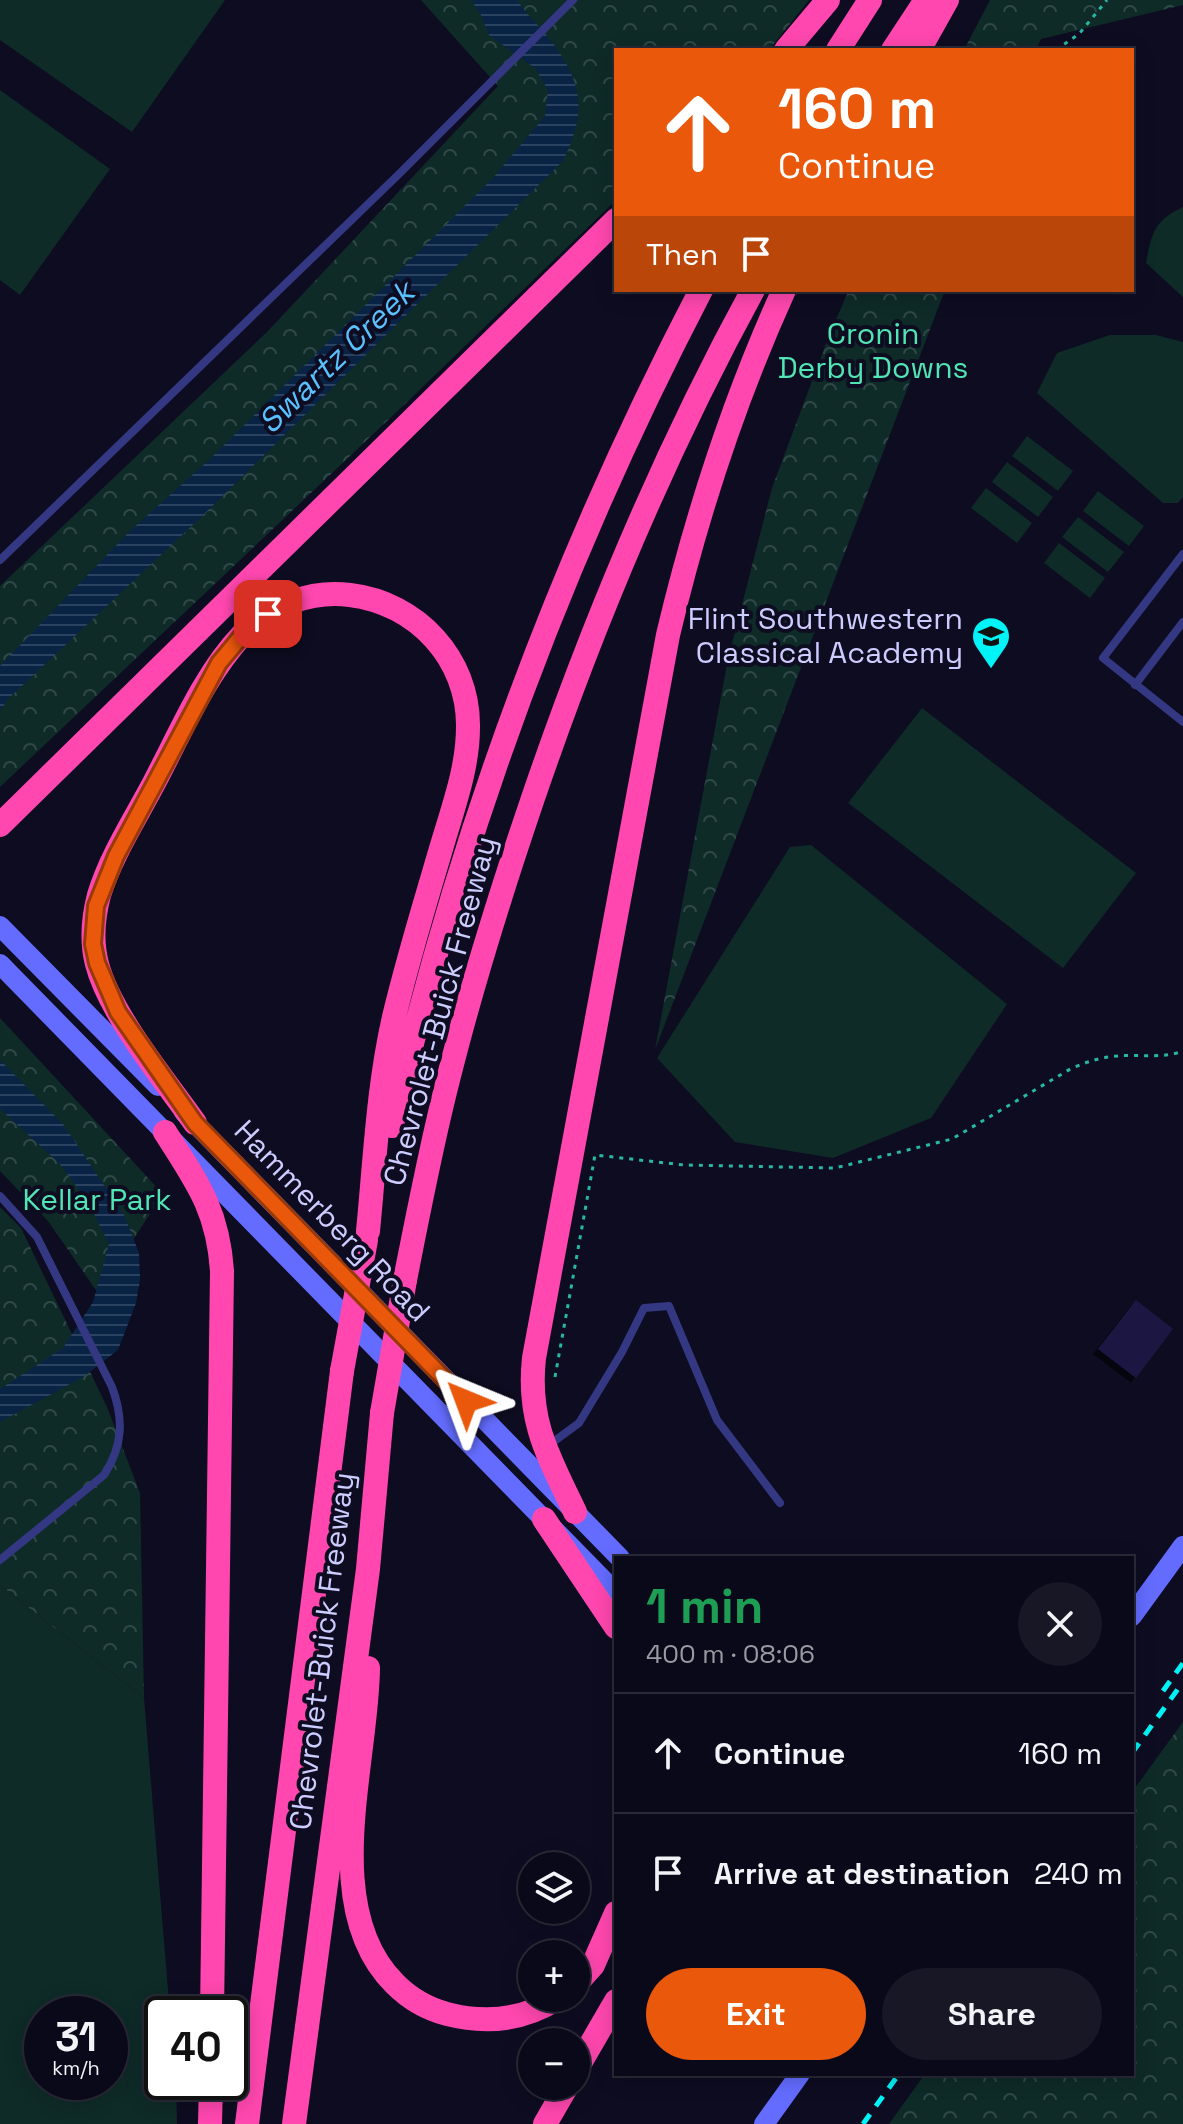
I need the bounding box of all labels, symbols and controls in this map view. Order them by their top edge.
text: 160 m [778,73,936,144]
icon: ahead [646,80,750,184]
text: Continue [778,143,935,189]
icon: arrive [734,232,778,276]
text: Then [646,235,718,274]
water label: Swartz Creek [249,270,425,442]
park label: Cronin Derby Downs [778,314,968,387]
pin [234,580,302,648]
icon: arrive [246,592,290,636]
place label: Flint Southwestern Classical Academy [688,599,963,672]
school or university icon: Flint Southwestern Classical Academy [970,615,1012,670]
street label: Chevrolet-Buick Freeway [374,832,505,1190]
street label: Hammerberg Road [226,1111,439,1330]
park label: Kellar Park [23,1180,171,1219]
position arrow [424,1359,508,1443]
street label: Chevrolet-Buick Freeway [280,1470,363,1832]
text: 1 min [646,1576,763,1637]
button: close [1018,1582,1102,1666]
text: 400 m · 08:06 [646,1637,815,1671]
icon: ahead [646,1731,690,1775]
text: Continue [714,1734,845,1773]
text: 160 m [1018,1734,1102,1773]
icon: arrive [646,1851,690,1895]
map controls [518,1852,590,2100]
button: layers [518,1852,590,1924]
text: Arrive at destination [714,1854,1010,1893]
text: 240 m [1034,1854,1123,1893]
button: + [518,1940,590,2012]
button: Exit [646,1968,866,2060]
button: Share [882,1968,1102,2060]
speed limit sign: 40 [144,1996,248,2100]
text: 31 [55,2012,97,2063]
button: − [518,2028,590,2100]
text: km/h [52,2055,100,2081]

